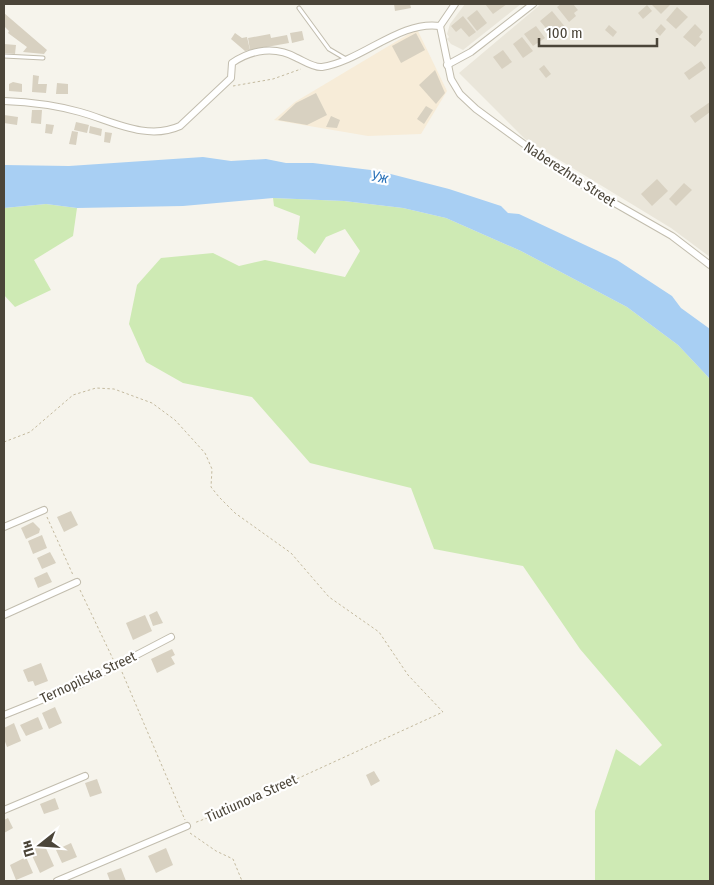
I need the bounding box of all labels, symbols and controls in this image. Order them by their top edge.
scale bar [539,15,656,47]
text: 100 m [546,24,583,42]
street label: Naberezhna Street [521,138,619,211]
water label: Уж [370,167,390,187]
street label: Ternopilska Street [38,648,139,707]
street label: Tiutiunova Street [203,771,300,826]
north arrow [15,820,65,870]
text: Пн [18,839,38,859]

